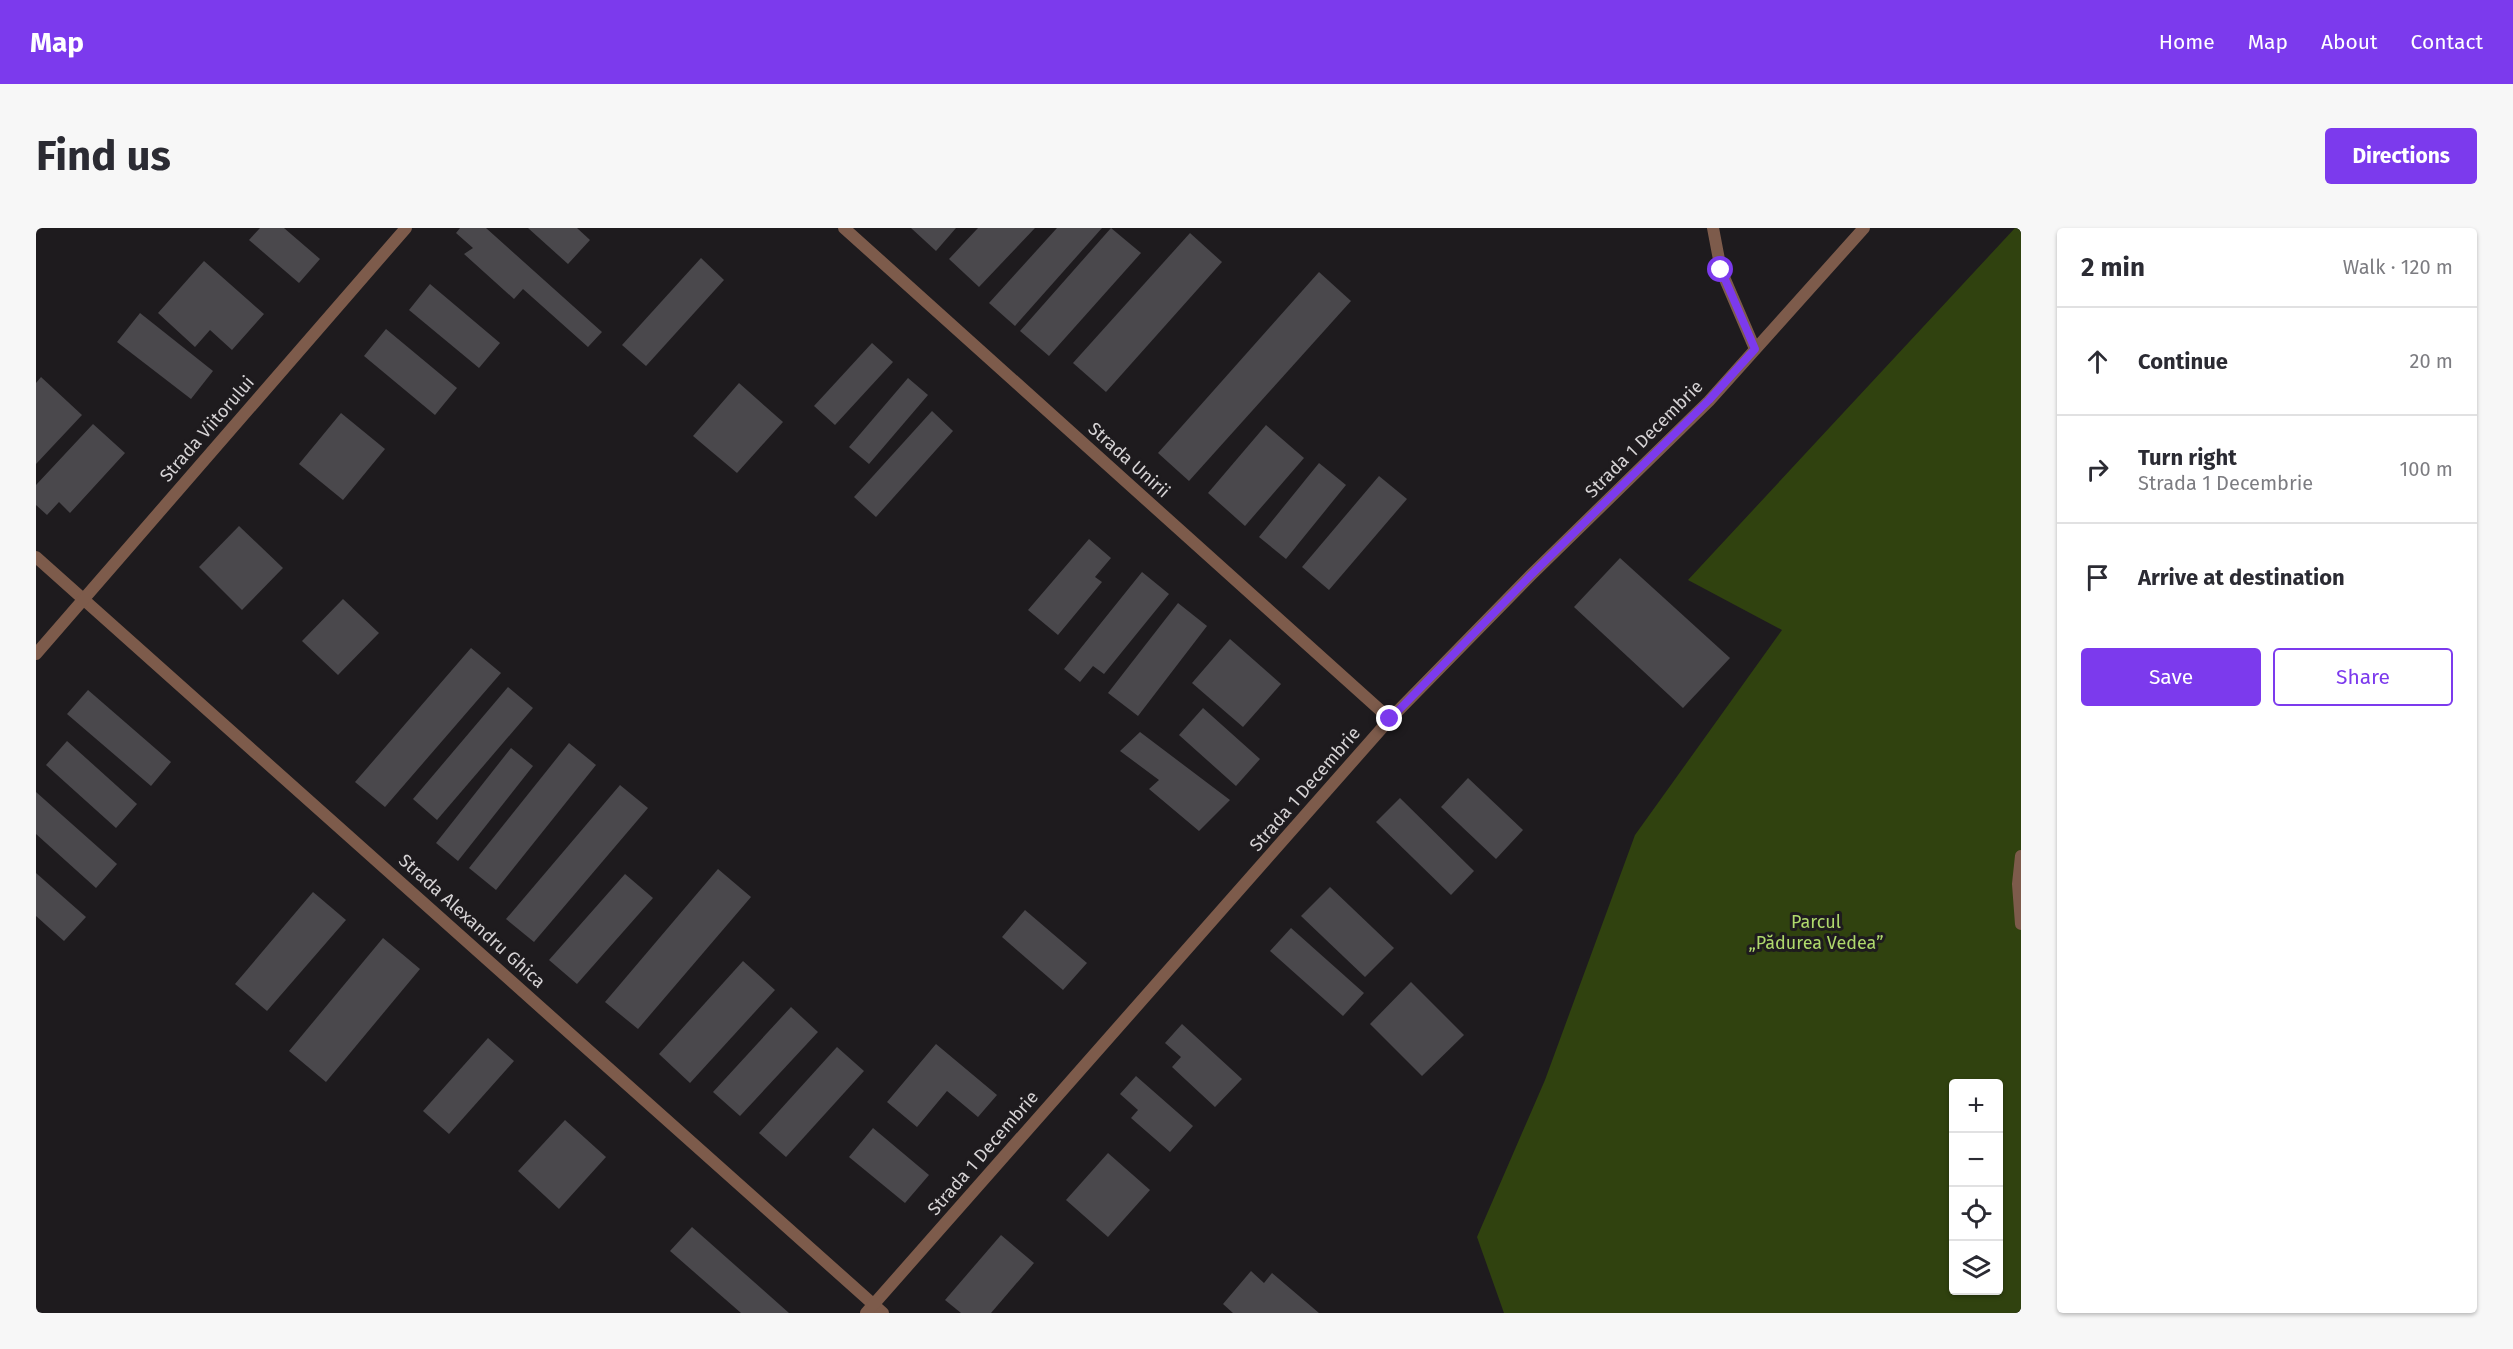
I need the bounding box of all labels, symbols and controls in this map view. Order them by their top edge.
text: Map [30,26,84,59]
text: Home [2159,29,2215,55]
text: Map [2248,29,2288,55]
text: About [2321,29,2378,55]
text: Contact [2411,29,2483,55]
button: Directions [2325,128,2477,184]
text: Find us [36,131,171,181]
text: 2 min [2081,252,2145,283]
text: Walk · 120 m [2343,255,2453,279]
route start [1707,256,1733,282]
icon: ahead [2081,345,2114,378]
text: Continue [2138,348,2228,375]
text: 20 m [2410,349,2453,373]
street label: Strada Viitorului [155,372,259,486]
street label: Strada 1 Decembrie [1580,375,1708,503]
street label: Strada Unirii [1084,418,1174,502]
text: Turn right [2138,444,2237,471]
icon: right [2081,453,2114,486]
text: 100 m [2400,457,2453,481]
text: Strada 1 Decembrie [2138,471,2313,495]
icon: arrive [2081,561,2114,594]
text: Arrive at destination [2138,564,2345,591]
button: Save [2081,648,2261,706]
button: Share [2273,648,2453,706]
route end [1376,705,1402,731]
street label: Strada 1 Decembrie [1245,722,1365,856]
street label: Strada Alexandru Ghica [394,849,550,993]
park label: Parcul „Pădurea Vedea” [1748,911,1884,954]
map controls [1949,1079,2003,1295]
button: + [1949,1079,2003,1133]
street label: Strada 1 Decembrie [923,1086,1043,1220]
button: − [1949,1133,2003,1187]
button: locate [1949,1187,2003,1241]
button: layers [1949,1241,2003,1295]

